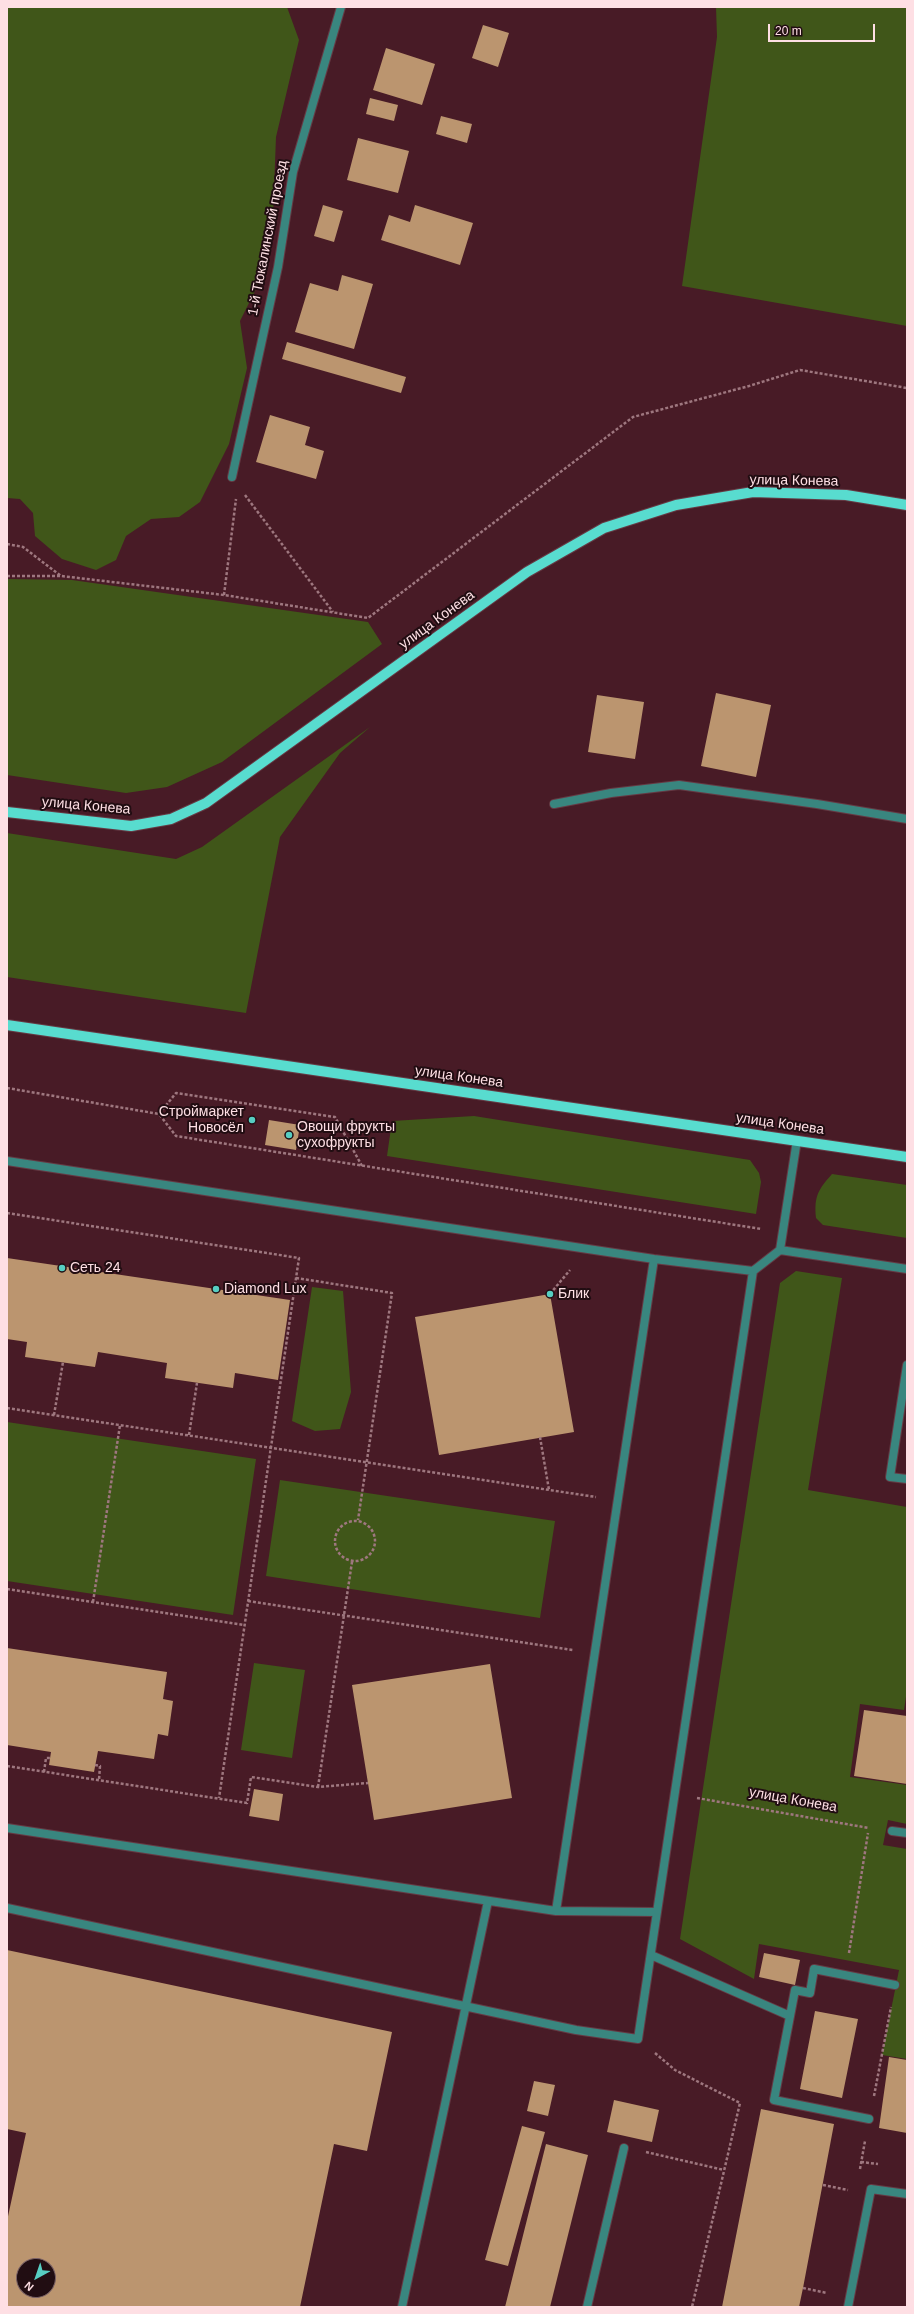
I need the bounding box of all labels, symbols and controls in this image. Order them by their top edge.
scale bar [770,16,877,42]
text: 20 m [775,24,802,38]
street label: 1-й Тюкалинский проезд [245,159,291,317]
street label: улица Конева [749,472,839,490]
street label: улица Конева [396,587,478,653]
street label: улица Конева [41,794,131,818]
street label: улица Конева [414,1062,504,1092]
place label: Строймаркет Новосёл [159,1104,244,1136]
street label: улица Конева [735,1109,825,1139]
marker: Строймаркет Новосёл [247,1115,257,1125]
place label: Овощи фрукты сухофрукты [297,1119,395,1152]
marker: Овощи фрукты сухофрукты [284,1130,294,1140]
place label: Сеть 24 [70,1260,121,1276]
marker: Сеть 24 [57,1263,67,1273]
place label: Diamond Lux [224,1281,306,1297]
marker: Diamond Lux [211,1284,221,1294]
place label: Блик [558,1286,589,1302]
marker: Блик [545,1289,555,1299]
street label: улица Конева [748,1784,838,1816]
north arrow [16,2258,56,2298]
text: N [22,2279,36,2294]

